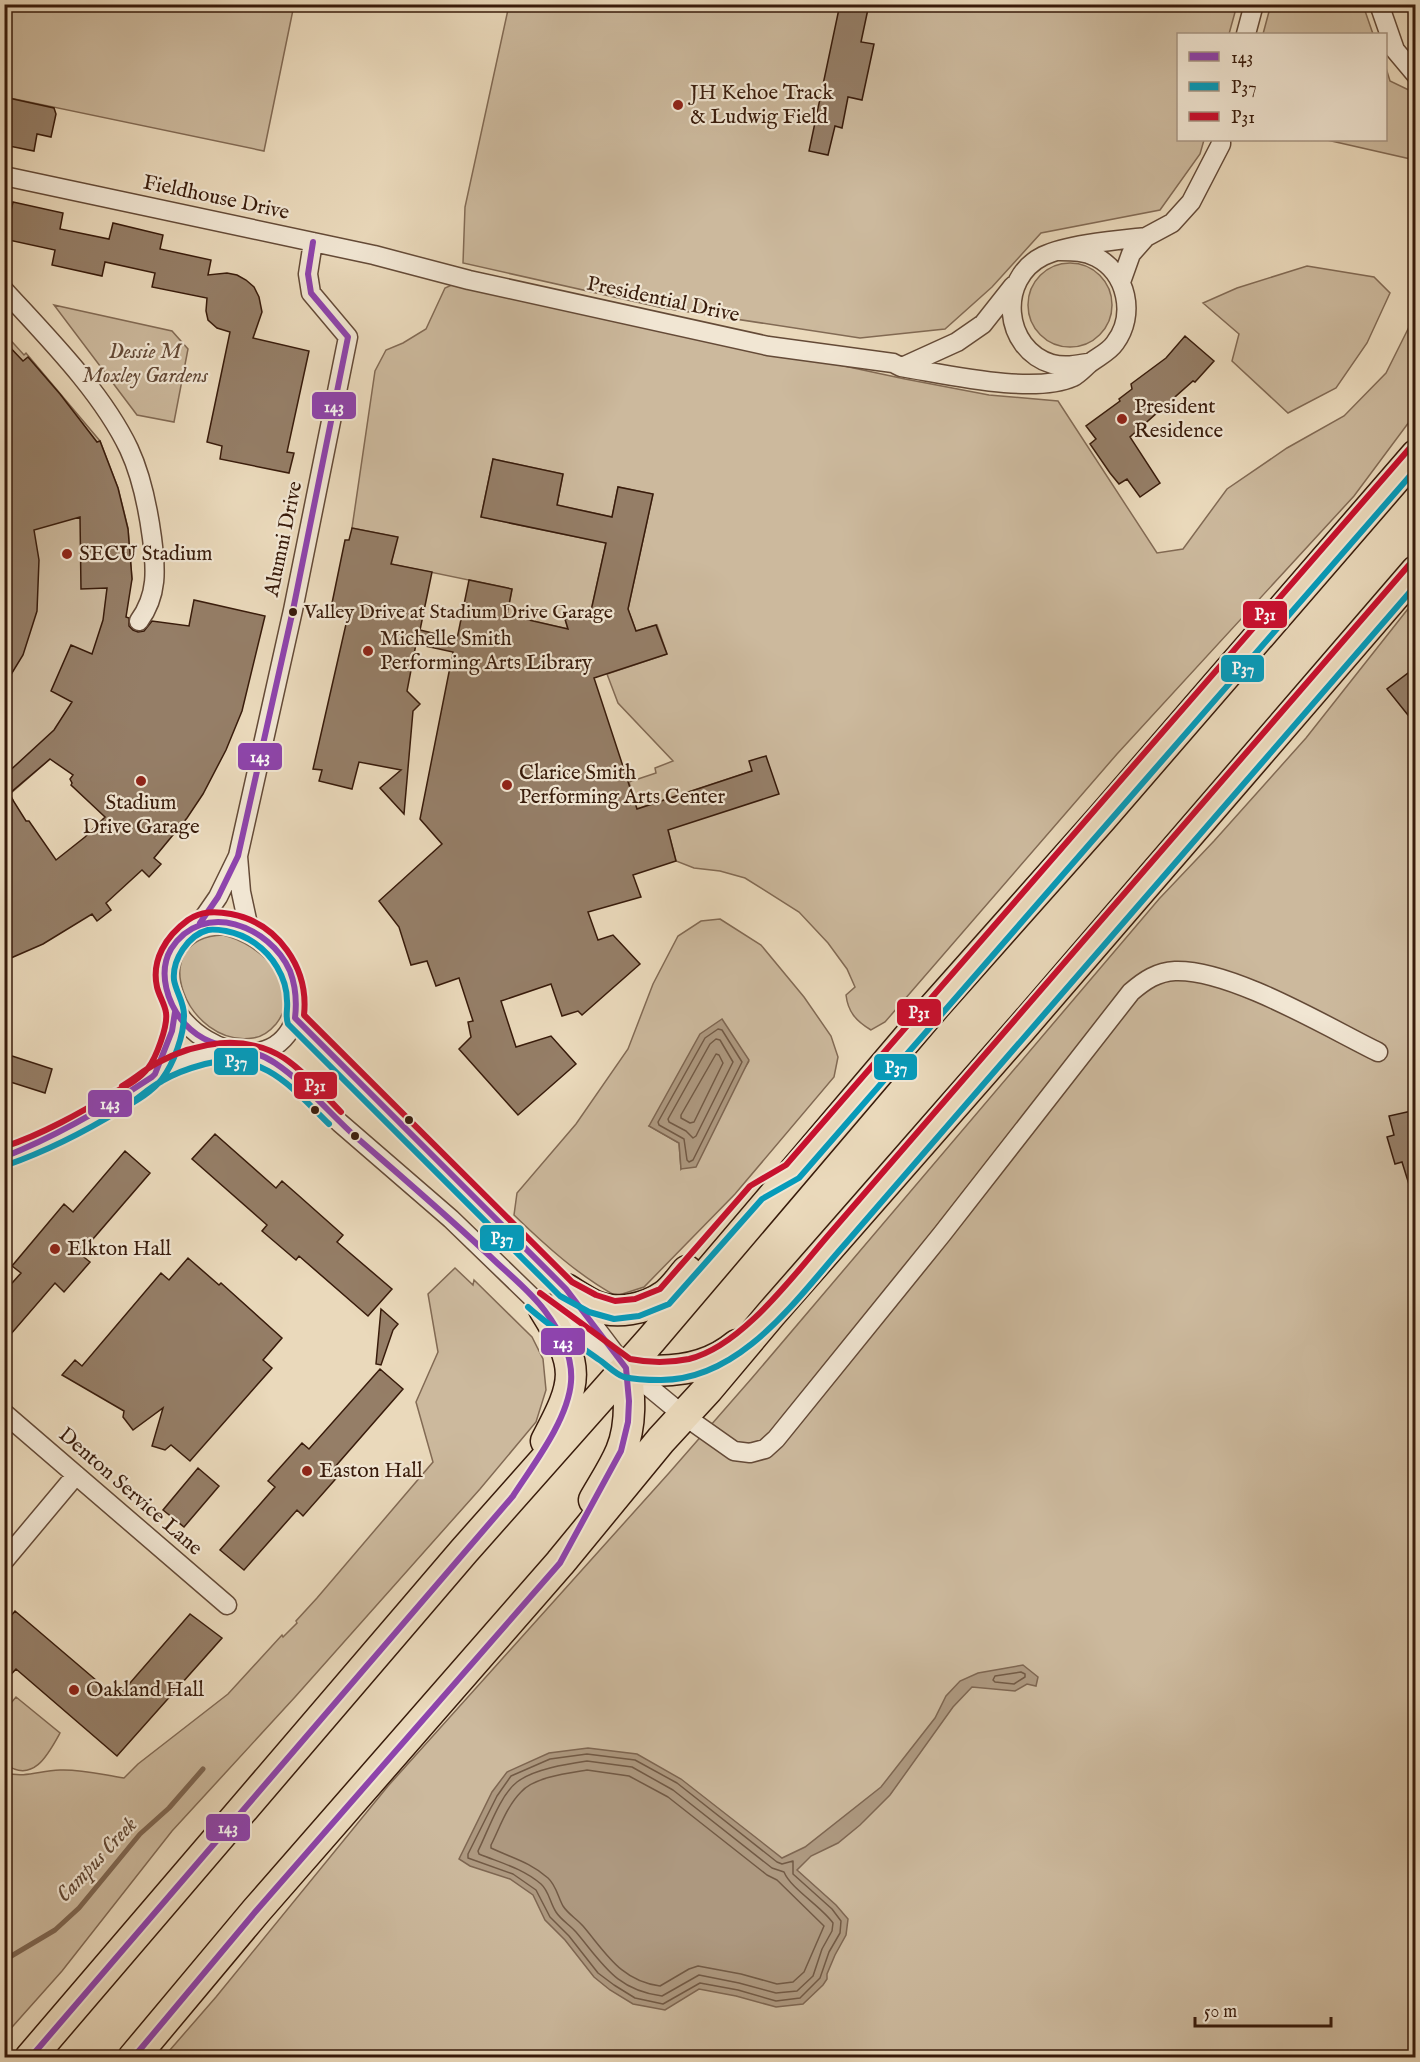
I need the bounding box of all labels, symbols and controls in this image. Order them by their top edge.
legend [1177,33,1387,141]
text: 143 [1231,47,1253,70]
text: P37 [1231,77,1257,100]
place label: JH Kehoe Track & Ludwig Field [688,80,834,131]
marker: JH Kehoe Track & Ludwig Field [671,98,685,112]
text: P31 [1231,107,1255,130]
street label: Fieldhouse Drive [140,169,292,227]
street label: Presidential Drive [584,271,742,329]
park label: Dessie M Moxley Gardens [82,339,209,390]
line badge: 143 [311,391,357,420]
place label: President Residence [1134,394,1223,445]
text: 143 [324,398,344,418]
marker: President Residence [1115,412,1129,426]
street label: Alumni Drive [258,479,309,600]
place label: SECU Stadium [79,541,213,568]
marker: SECU Stadium [60,547,74,561]
place label: Valley Drive at Stadium Drive Garage [303,600,613,625]
line badge: P31 [1242,600,1288,629]
marker: Valley Drive at Stadium Drive Garage [287,606,299,618]
text: P31 [1254,606,1276,626]
place label: Michelle Smith Performing Arts Library [380,626,593,677]
marker: Michelle Smith Performing Arts Library [361,644,375,658]
line badge: P37 [1220,654,1265,683]
text: P37 [1232,660,1254,680]
line badge: 143 [237,742,283,771]
text: 143 [250,748,270,768]
place label: Clarice Smith Performing Arts Center [519,760,725,811]
marker: Stadium Drive Garage [134,774,148,788]
marker: Clarice Smith Performing Arts Center [500,778,514,792]
place label: Stadium Drive Garage [82,790,200,841]
line badge: P31 [896,998,942,1027]
text: P31 [908,1004,930,1024]
line badge: P37 [213,1047,259,1076]
text: P37 [225,1053,247,1073]
line badge: P37 [873,1053,918,1081]
text: P37 [885,1059,907,1079]
line badge: P31 [293,1071,338,1100]
text: P31 [304,1077,326,1097]
line badge: 143 [87,1089,133,1118]
text: 143 [100,1095,120,1115]
unlabelled marker [309,1104,321,1116]
unlabelled marker [403,1114,415,1126]
unlabelled marker [349,1130,361,1142]
line badge: P37 [479,1224,525,1252]
text: P37 [491,1230,513,1250]
place label: Elkton Hall [67,1236,172,1263]
marker: Elkton Hall [48,1242,62,1256]
line badge: 143 [540,1327,586,1356]
text: 143 [553,1334,573,1354]
street label: Denton Service Lane [52,1422,208,1562]
place label: Easton Hall [319,1458,423,1485]
marker: Easton Hall [300,1464,314,1478]
place label: Oakland Hall [86,1677,204,1704]
marker: Oakland Hall [67,1683,81,1697]
water label: Campus Creek [50,1811,144,1909]
line badge: 143 [205,1813,251,1842]
text: 143 [218,1819,238,1839]
scale bar [1195,1990,1332,2028]
text: 50 m [1204,2001,1237,2024]

